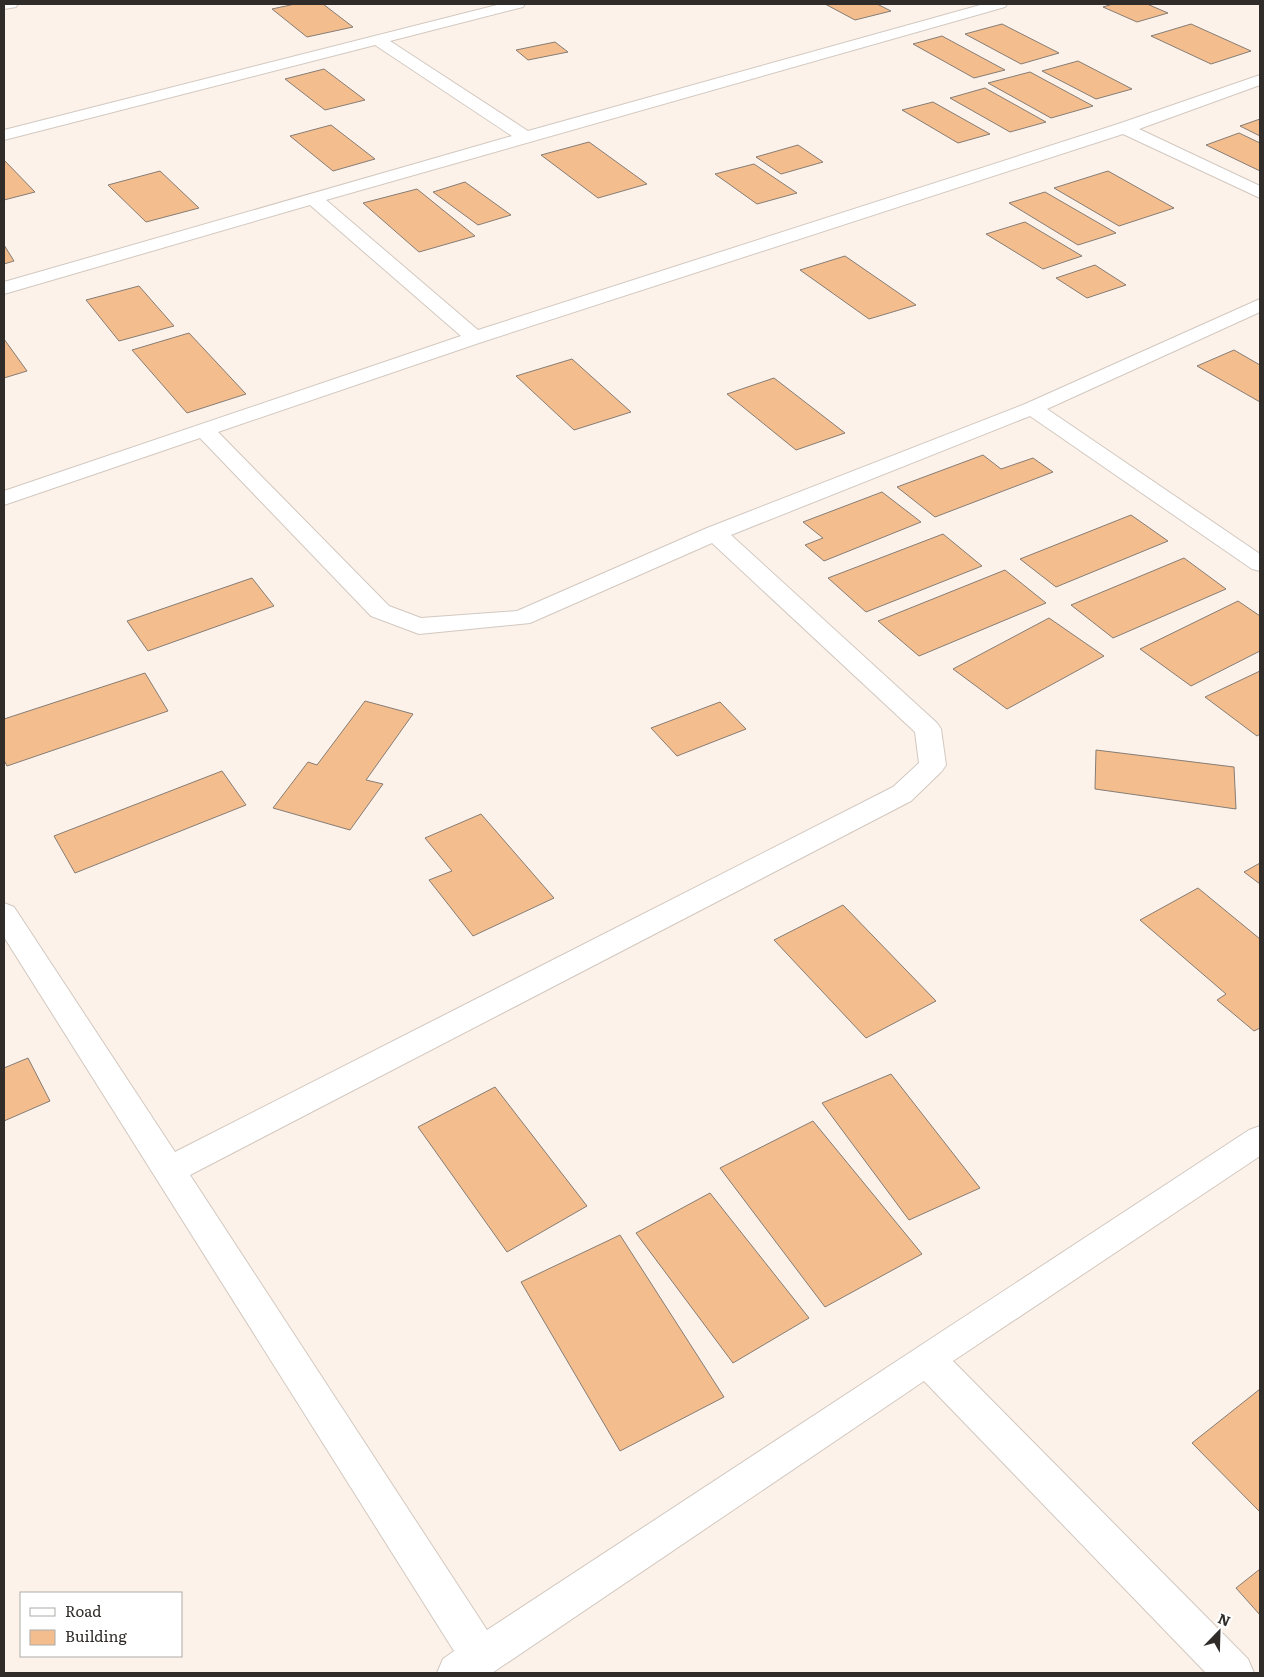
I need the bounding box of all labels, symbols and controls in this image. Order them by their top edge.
legend [20,1592,182,1657]
text: Road [65,1599,101,1622]
north arrow [1194,1607,1244,1657]
text: N [1215,1608,1234,1631]
text: Building [65,1624,127,1647]

